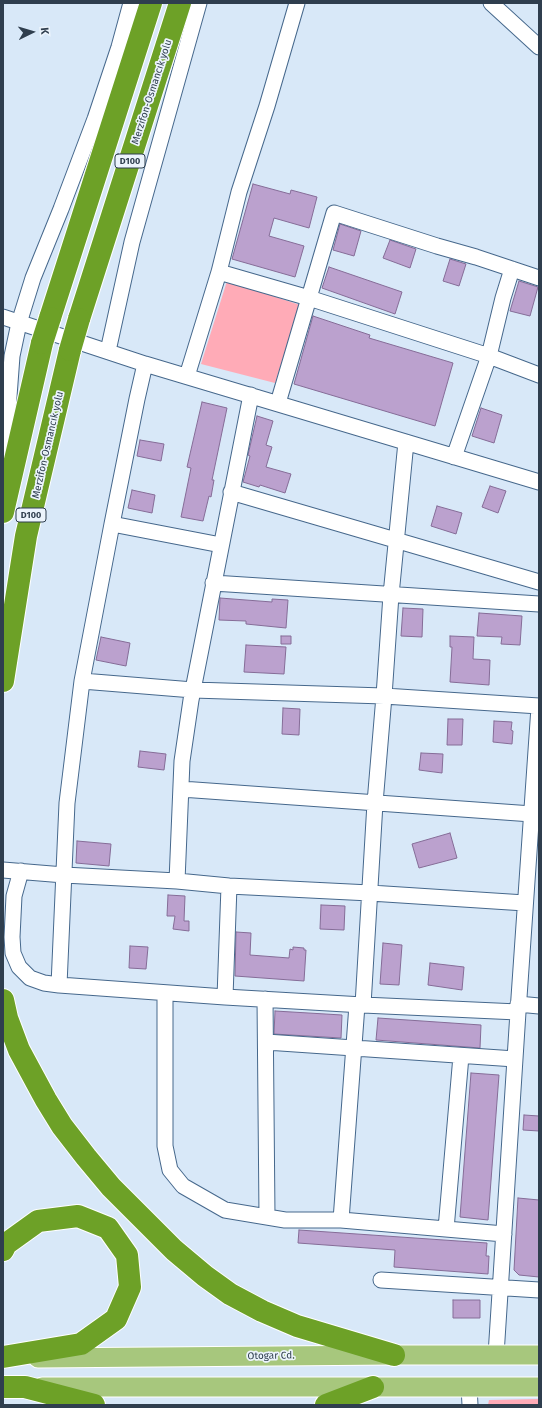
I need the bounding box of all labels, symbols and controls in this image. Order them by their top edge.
north arrow [12,12,52,52]
text: K [38,27,51,35]
street label: Merzifon-Osmancık yolu [129,38,175,146]
road number: D100 [115,154,145,168]
street label: Merzifon-Osmancık yolu [30,390,66,500]
road number: D100 [16,508,46,522]
street label: Otogar Cd. [247,1350,295,1362]

